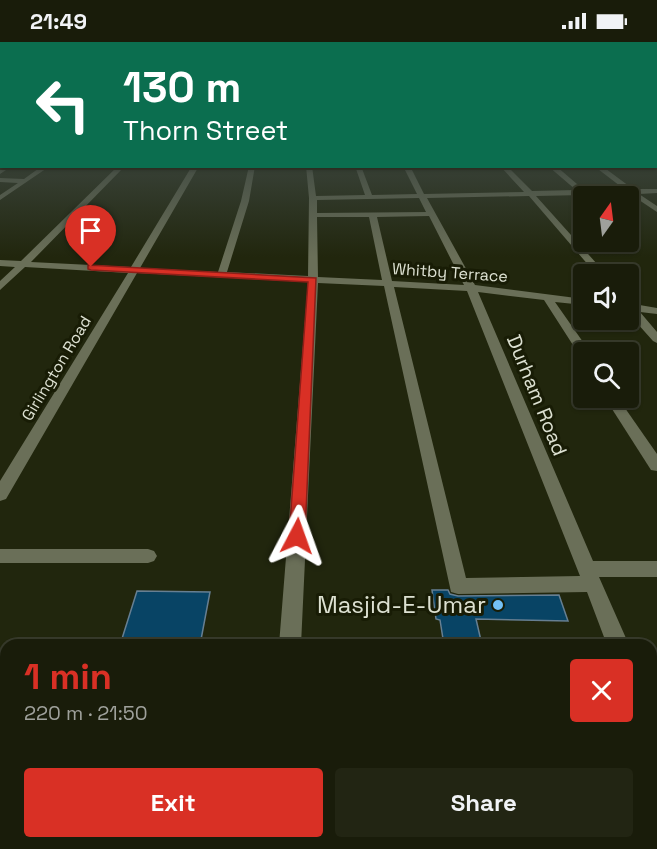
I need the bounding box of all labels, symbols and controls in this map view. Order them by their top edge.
text: 21:49 [30,7,87,35]
text: 130 m [123,61,241,114]
icon: left [24,66,102,144]
text: Thorn Street [123,113,288,148]
north arrow [573,186,639,252]
map controls [573,186,639,408]
pin [65,205,116,267]
icon: arrive [74,214,107,247]
street label: Whitby Terrace [391,258,509,287]
button: sound [573,264,639,330]
street label: Girlington Road [17,312,96,424]
street label: Durham Road [501,331,573,459]
button: search [573,342,639,408]
position arrow [265,504,329,568]
place label: Masjid-E-Umar [317,589,486,620]
marker: Masjid-E-Umar [491,598,505,612]
text: 1 min [24,654,112,700]
button: close [570,659,633,722]
text: 220 m · 21:50 [24,700,148,726]
button: Exit [24,768,323,837]
button: Share [335,768,633,837]

